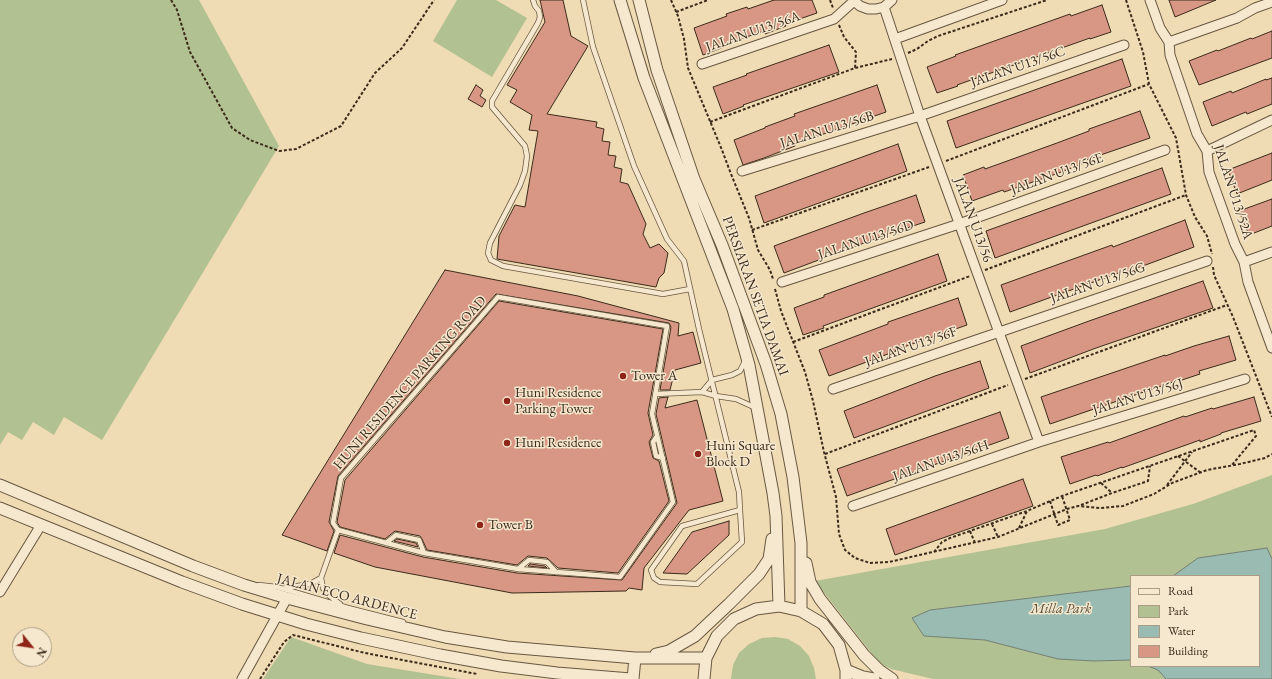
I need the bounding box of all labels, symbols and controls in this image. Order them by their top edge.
street label: JALAN U13/56A [704,8,802,56]
street label: JALAN U13/56C [968,43,1068,91]
street label: JALAN U13/56B [778,108,876,152]
street label: JALAN U13/52A [1210,142,1256,242]
street label: JALAN U13/56E [1009,150,1105,198]
street label: JALAN U13/56 [950,175,996,265]
street label: PERSIARAN SETIA DAMAI [718,214,792,378]
street label: JALAN U13/56D [816,217,916,263]
street label: JALAN U13/56G [1048,259,1148,307]
street label: HUNI RESIDENCE PARKING ROAD [330,293,490,473]
street label: JALAN U13/56F [863,323,959,371]
place label: Tower A [631,368,677,384]
marker: Tower A [618,371,628,381]
street label: JALAN U13/56J [1091,375,1185,419]
place label: Huni Residence Parking Tower [515,385,602,418]
marker: Huni Residence Parking Tower [502,396,512,406]
place label: Huni Residence [515,435,602,451]
street label: JALAN U13/56H [891,437,991,485]
marker: Huni Residence [502,438,512,448]
place label: Huni Square Block D [706,438,775,470]
marker: Huni Square Block D [693,449,703,459]
place label: Tower B [488,517,533,533]
marker: Tower B [475,520,485,530]
street label: JALAN ECO ARDENCE [275,570,419,624]
legend [1130,575,1260,667]
text: Road [1168,583,1193,599]
park label: Milla Park [1031,601,1091,617]
text: Park [1168,603,1188,619]
text: Water [1168,623,1195,639]
north arrow [12,627,52,667]
text: Building [1168,643,1208,659]
text: N [33,645,50,660]

